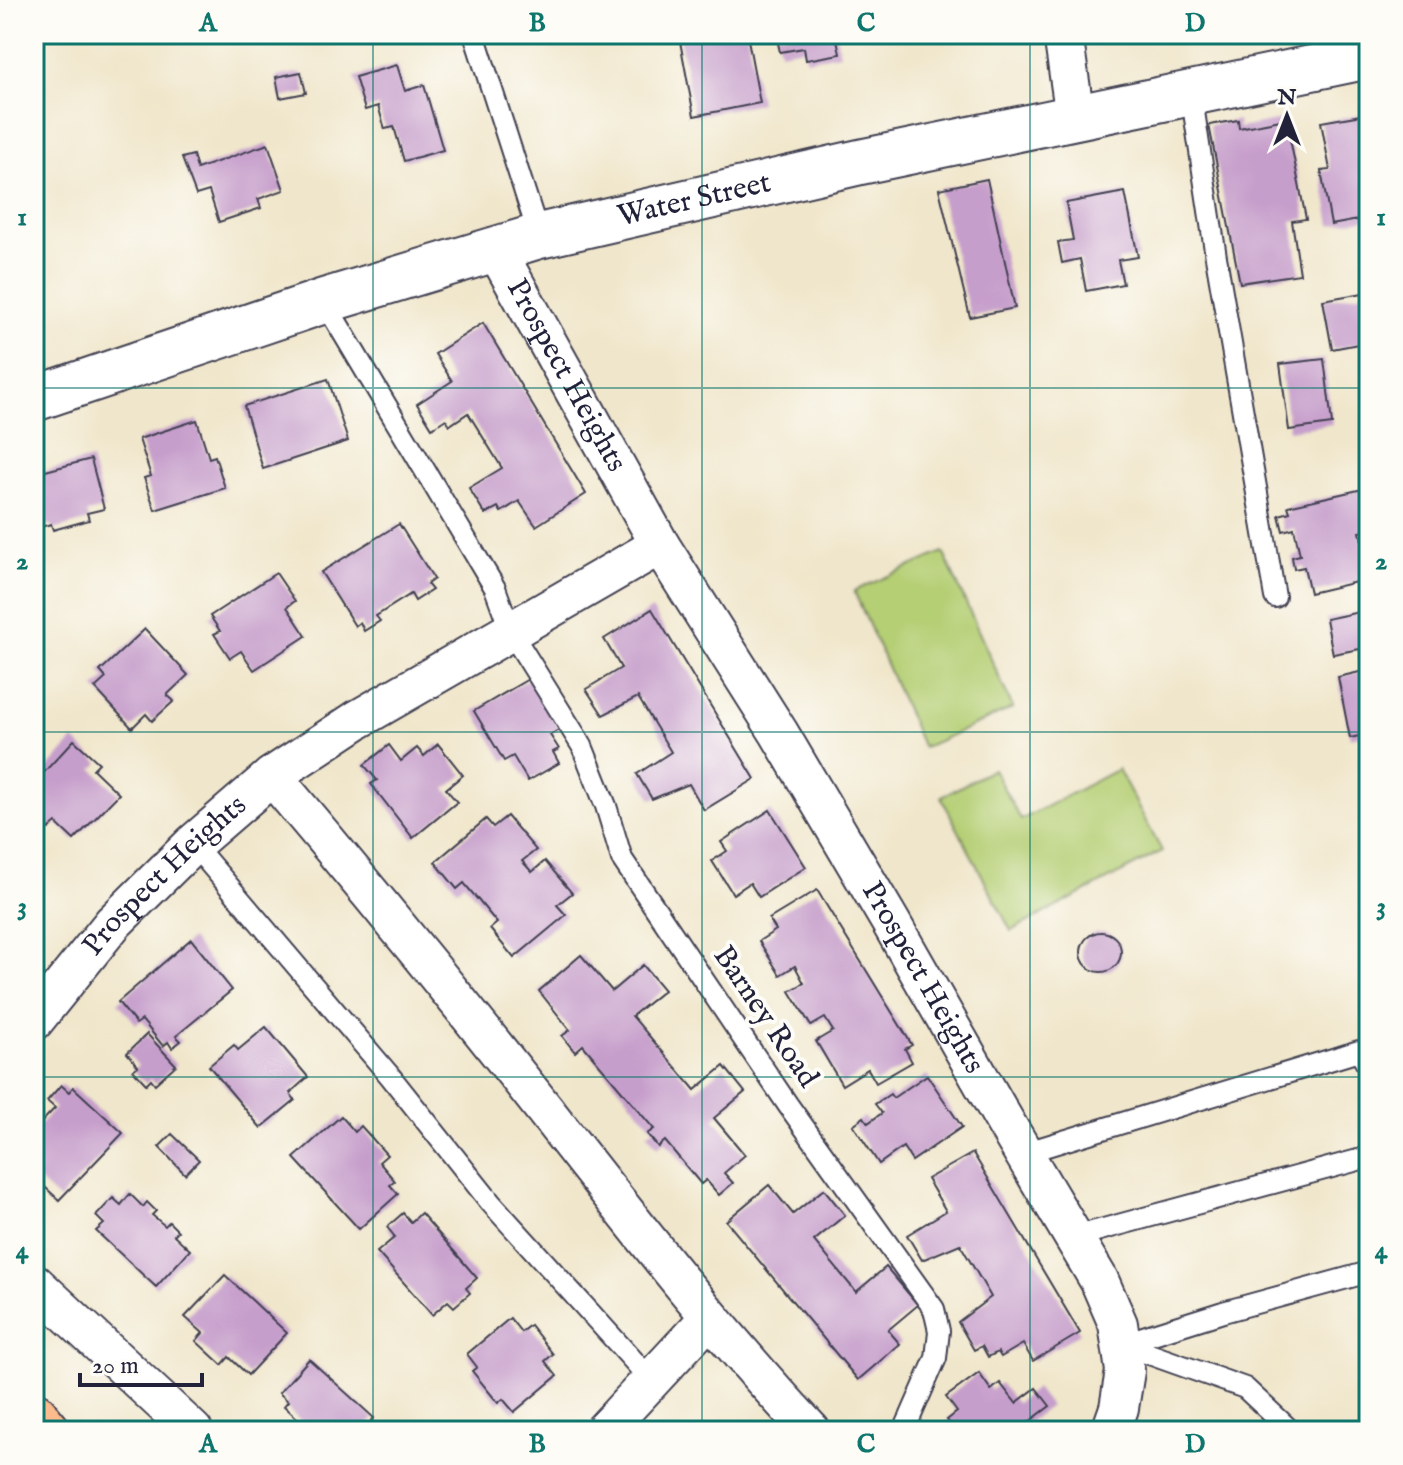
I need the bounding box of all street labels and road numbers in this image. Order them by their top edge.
street label: Water Street [614,164,774,236]
street label: Prospect Heights [497,272,635,479]
street label: Prospect Heights [75,787,255,964]
street label: Prospect Heights [852,875,992,1081]
street label: Barney Road [704,939,827,1096]

